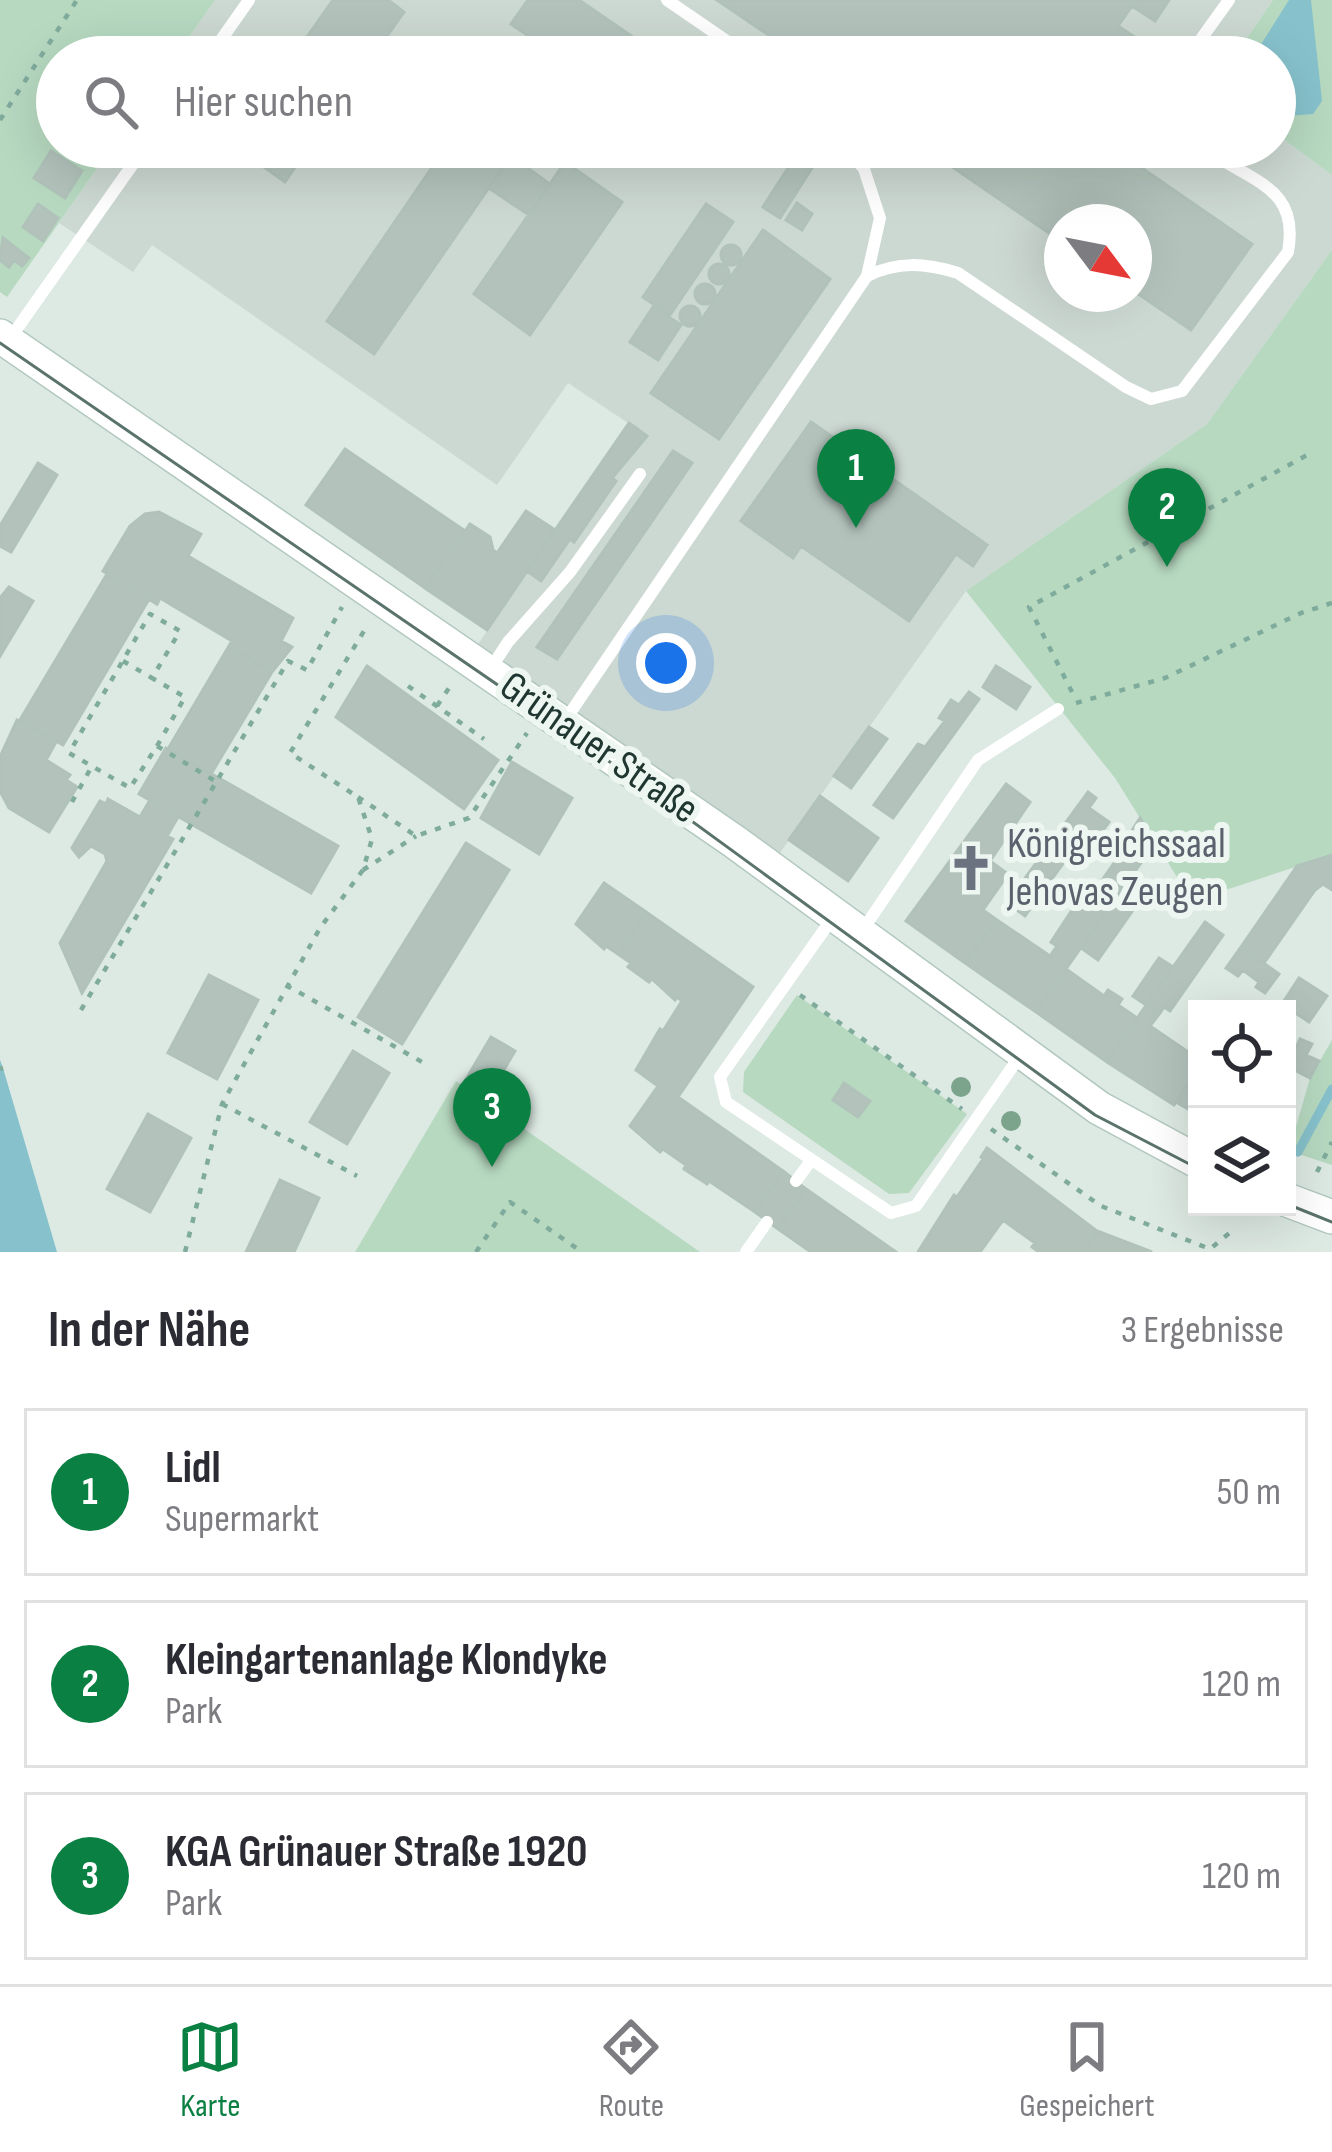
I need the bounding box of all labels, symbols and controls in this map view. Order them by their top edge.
search box [36,36,1296,168]
icon: search [78,69,144,135]
text: Hier suchen [174,75,353,130]
north arrow [1044,204,1152,312]
pin: 1 [817,429,895,528]
pin: 2 [1128,468,1206,567]
your location [636,633,696,693]
street label: Grünauer Straße [490,661,708,835]
place label: Königreichssaal Jehovas Zeugen [1006,819,1226,918]
church icon: Königreichssaal Jehovas Zeugen [946,843,996,893]
map controls [1188,1000,1296,1216]
button: locate [1188,1000,1296,1108]
pin: 3 [453,1068,531,1167]
button: layers [1188,1108,1296,1216]
text: In der Nähe [48,1300,250,1361]
text: 3 Ergebnisse [1121,1307,1284,1354]
text: Lidl [165,1441,221,1496]
text: 1 [82,1469,98,1516]
text: 50 m [1217,1469,1281,1516]
text: Supermarkt [165,1496,319,1543]
text: Kleingartenanlage Klondyke [165,1633,607,1688]
text: 2 [81,1661,99,1708]
text: 120 m [1202,1661,1281,1708]
text: Park [165,1688,222,1735]
text: KGA Grünauer Straße 1920 [165,1825,588,1880]
text: 3 [81,1853,99,1900]
text: 120 m [1202,1853,1281,1900]
text: Park [165,1880,222,1927]
tab: Karte [177,2014,243,2126]
tab: Route [598,2014,664,2126]
tab: Gespeichert [1019,2014,1155,2126]

